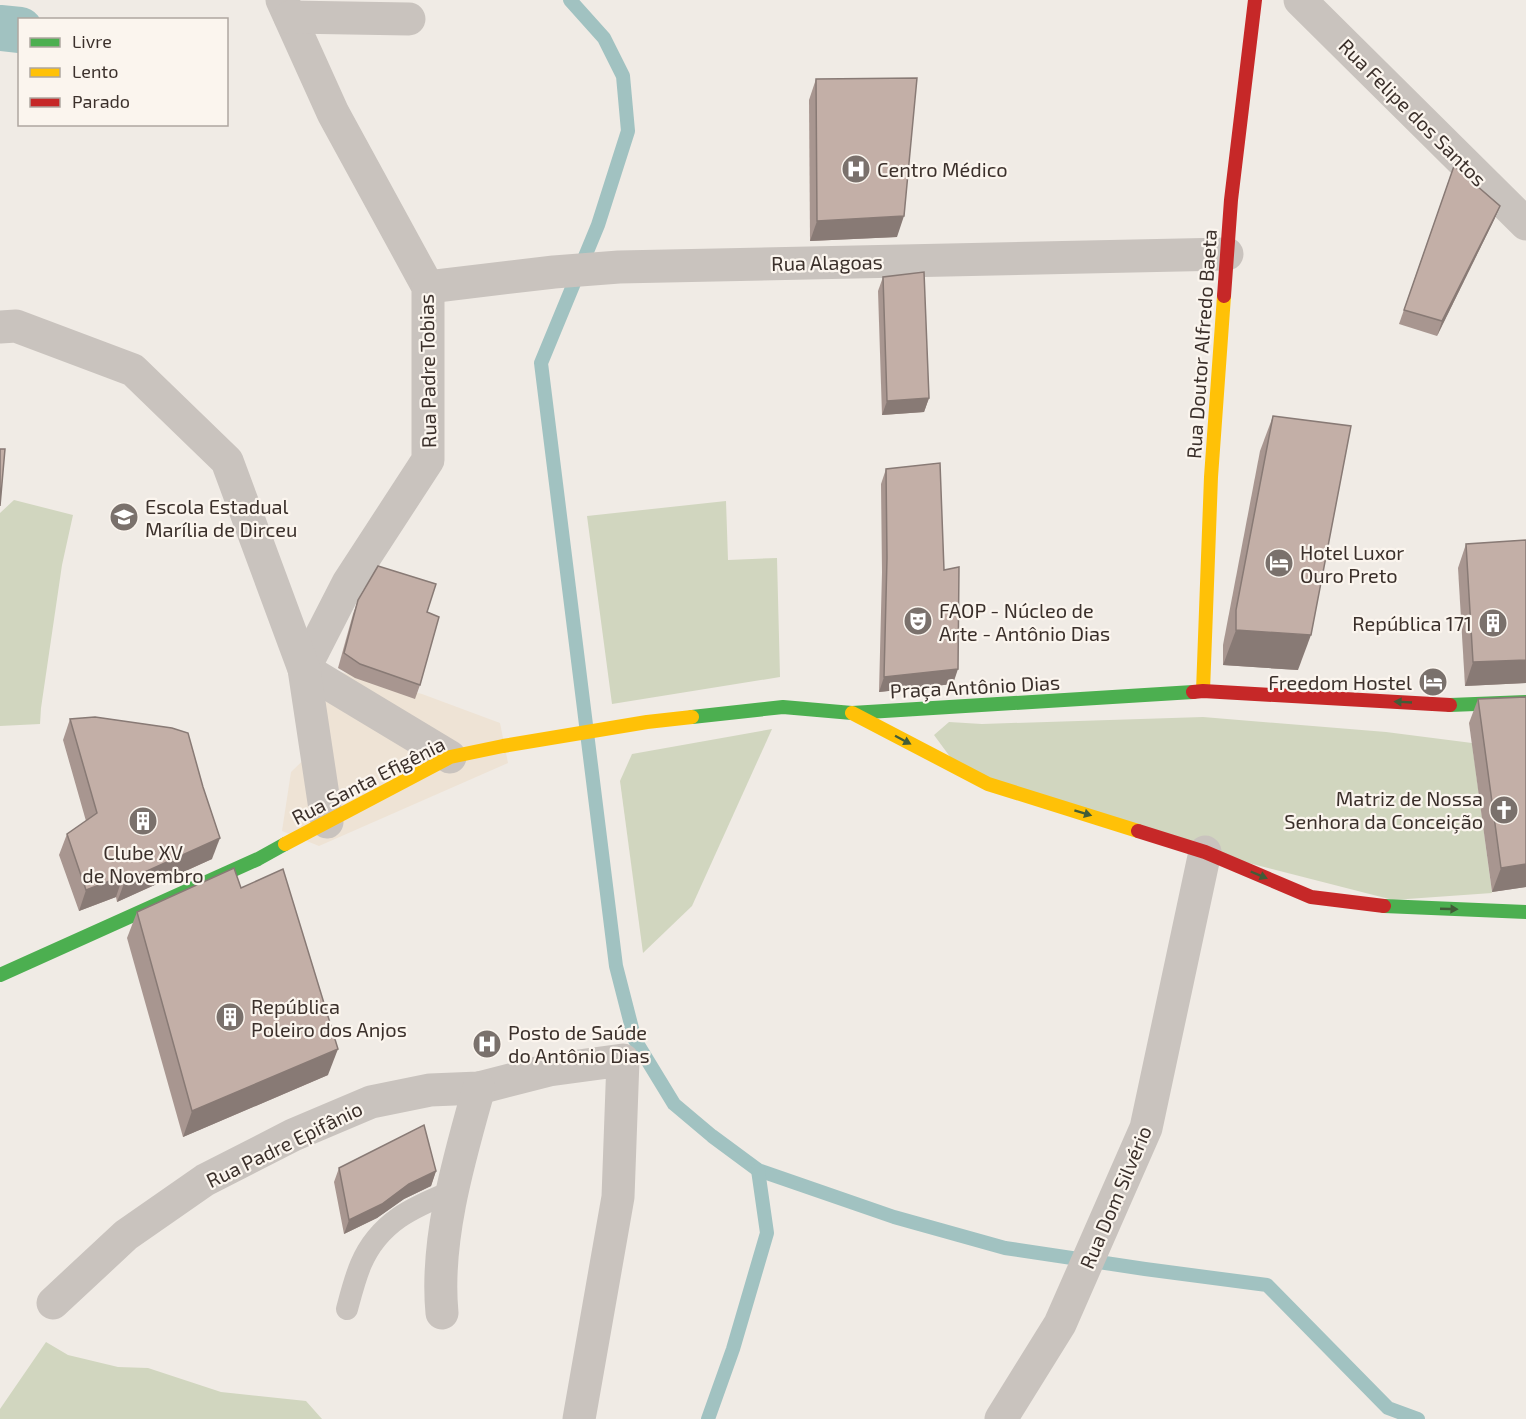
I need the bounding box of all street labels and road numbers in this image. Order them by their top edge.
street label: Rua Felipe dos Santos [1334,33,1492,191]
street label: Rua Doutor Alfredo Baeta [1181,228,1221,460]
street label: Rua Alagoas [771,249,883,275]
street label: Rua Padre Tobias [414,294,440,448]
street label: Praça Antônio Dias [889,670,1061,703]
street label: Rua Santa Efigênia [287,731,449,829]
street label: Rua Padre Epifânio [202,1096,366,1192]
street label: Rua Dom Silvério [1074,1122,1156,1272]

